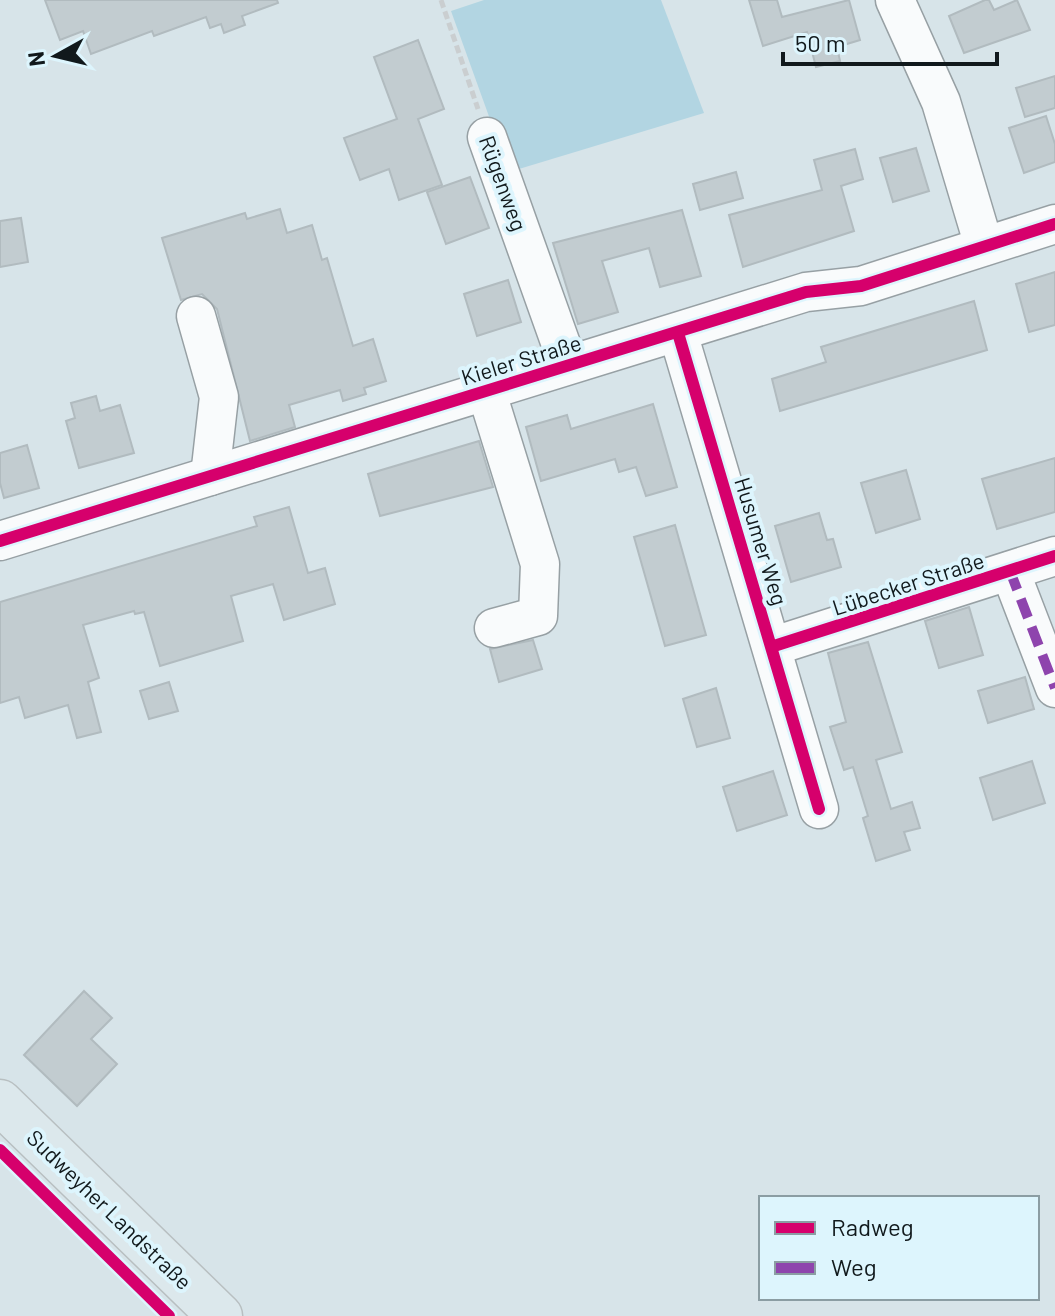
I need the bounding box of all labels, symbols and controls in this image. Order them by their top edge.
north arrow [16,16,96,96]
scale bar [783,16,997,66]
text: 50 m [795,28,846,57]
text: N [21,50,49,68]
street label: Rügenweg [475,132,533,234]
street label: Kieler Straße [458,328,584,390]
street label: Husumer Weg [730,474,794,608]
street label: Lübecker Straße [829,546,987,620]
street label: Sudweyher Landstraße [22,1124,198,1294]
legend [759,1196,1039,1300]
text: Radweg [831,1212,914,1241]
text: Weg [831,1252,877,1281]

